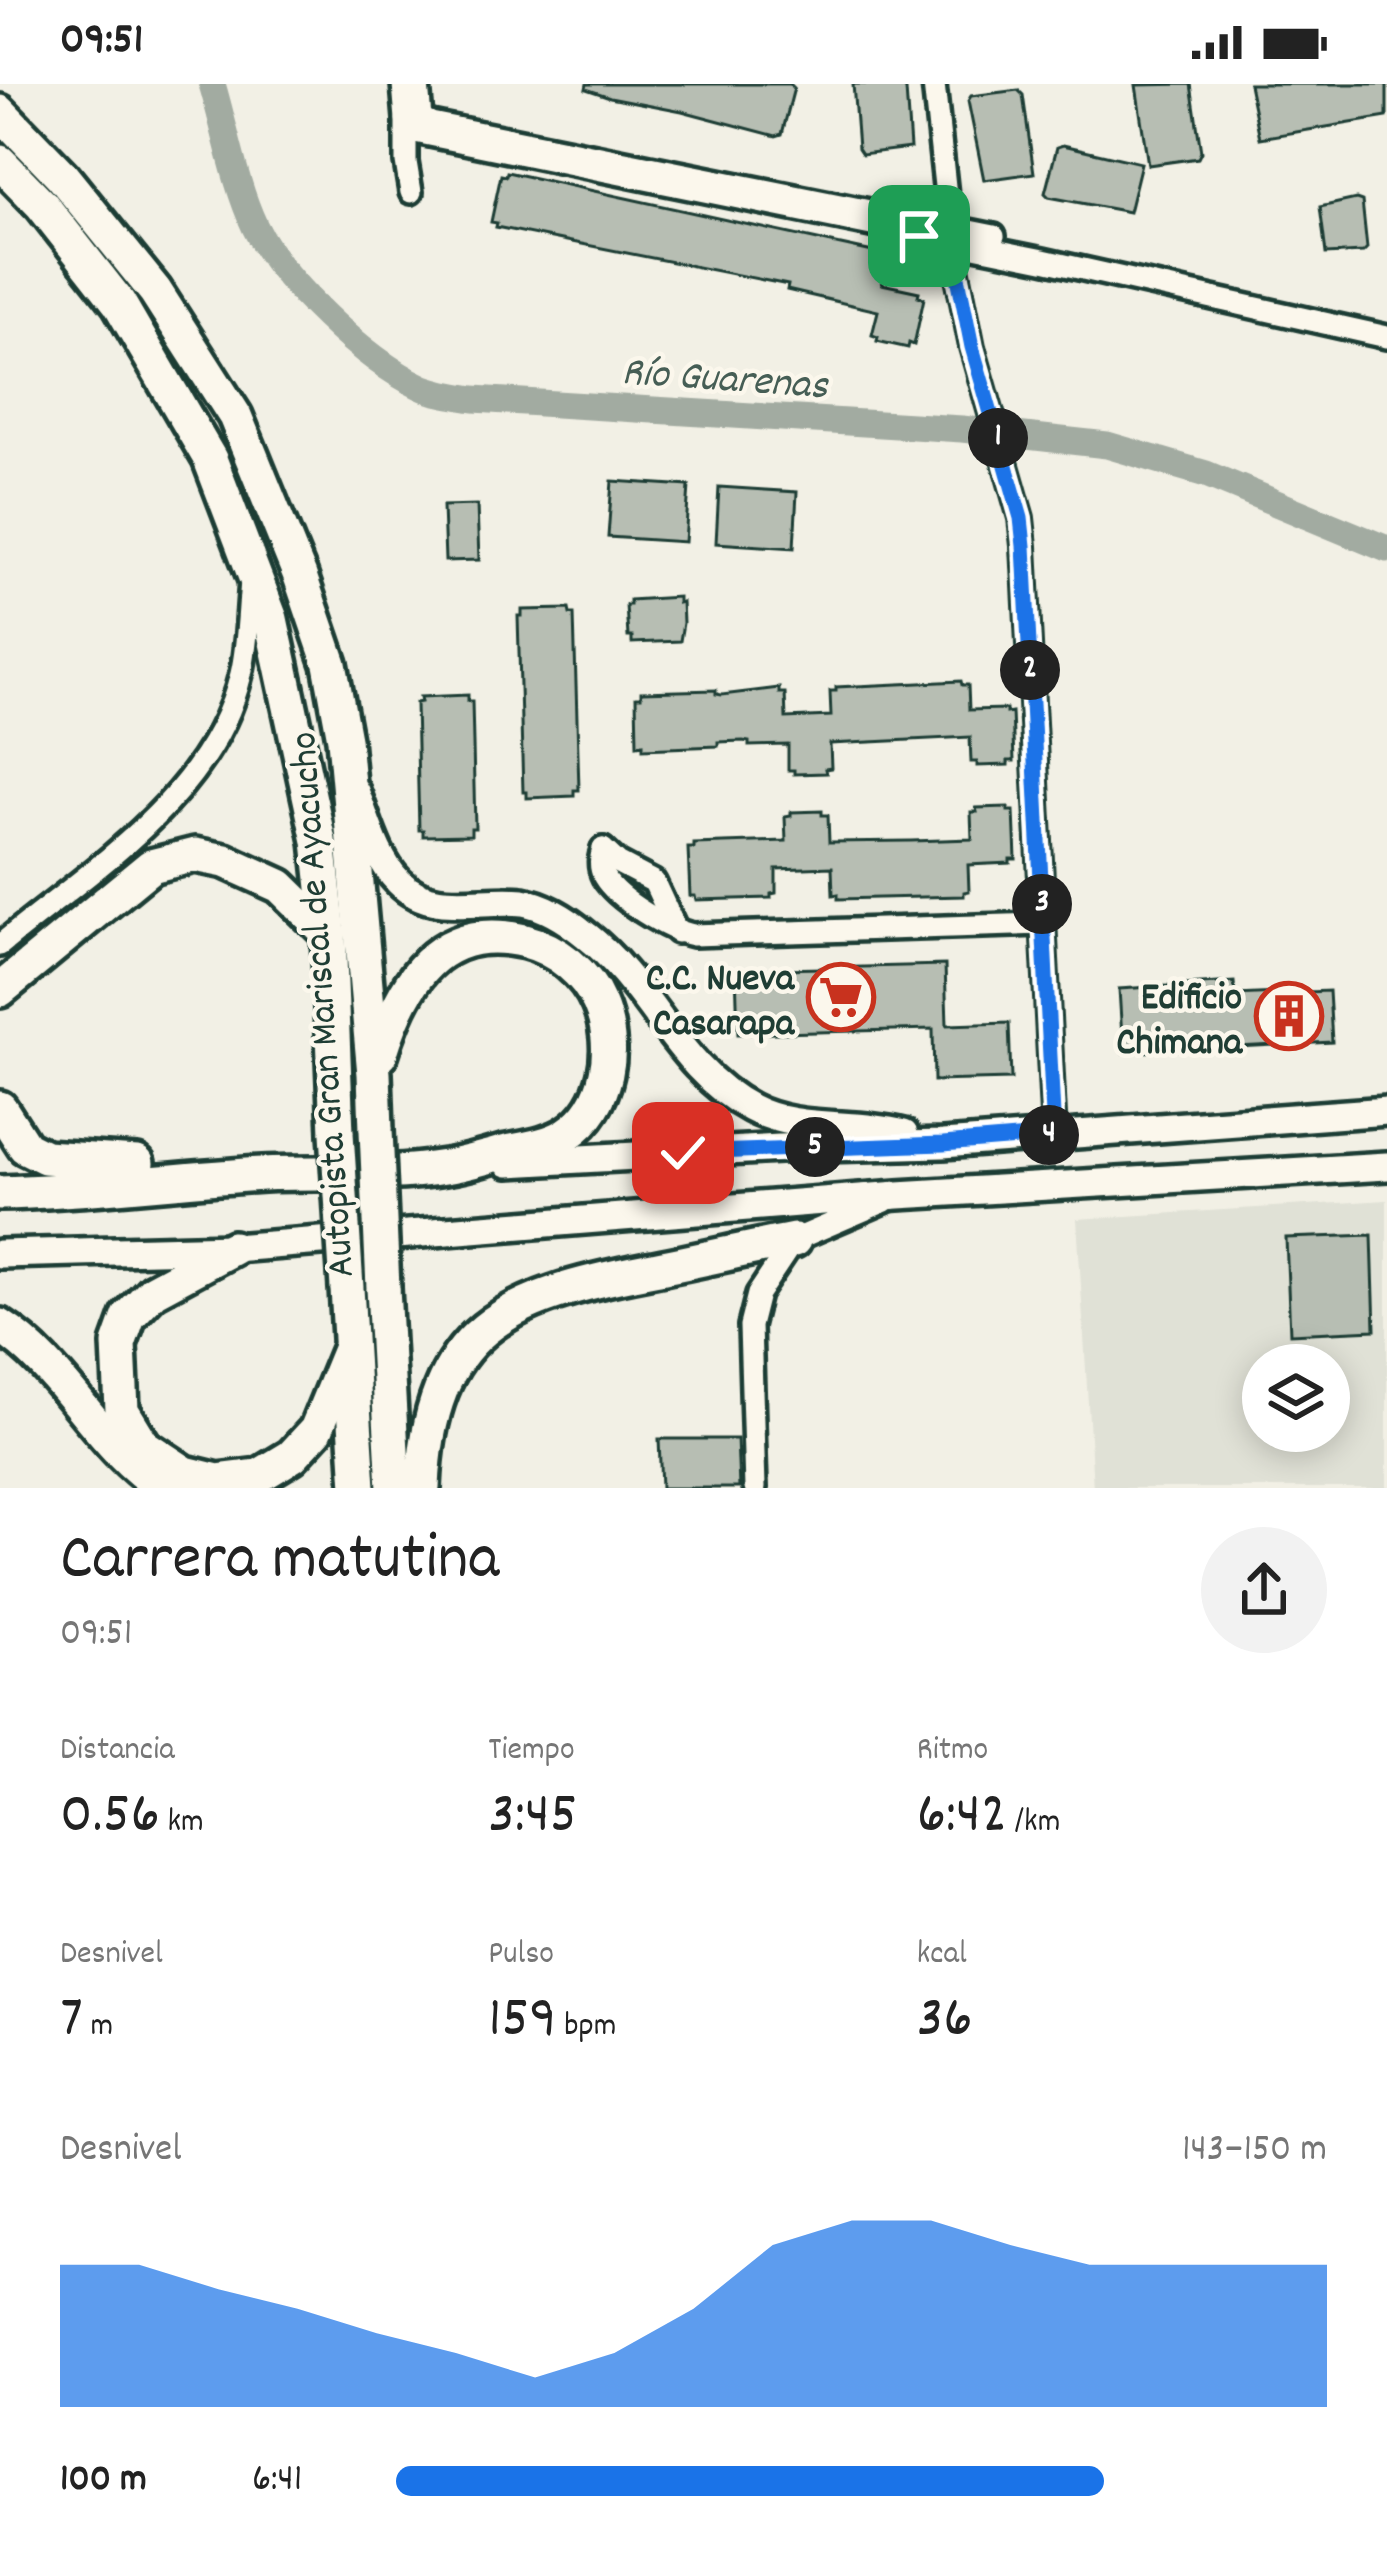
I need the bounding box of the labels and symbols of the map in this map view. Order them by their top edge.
pin [868,185,970,287]
water label: Río Guarenas [619,345,831,419]
pin: 1 [968,408,1028,468]
pin: 2 [1000,640,1060,700]
street label: Autopista Gran Mariscal de Ayacucho [279,730,372,1279]
pin: 3 [1012,874,1072,934]
place label: C.C. Nueva Casarapa [646,954,796,1054]
supermarket icon: C.C. Nueva Casarapa [806,962,876,1032]
place label: Edificio Chimana [1116,973,1244,1073]
building icon: Edificio Chimana [1254,981,1324,1051]
pin [632,1102,734,1204]
pin: 4 [1019,1105,1079,1165]
pin: 5 [785,1117,845,1177]

